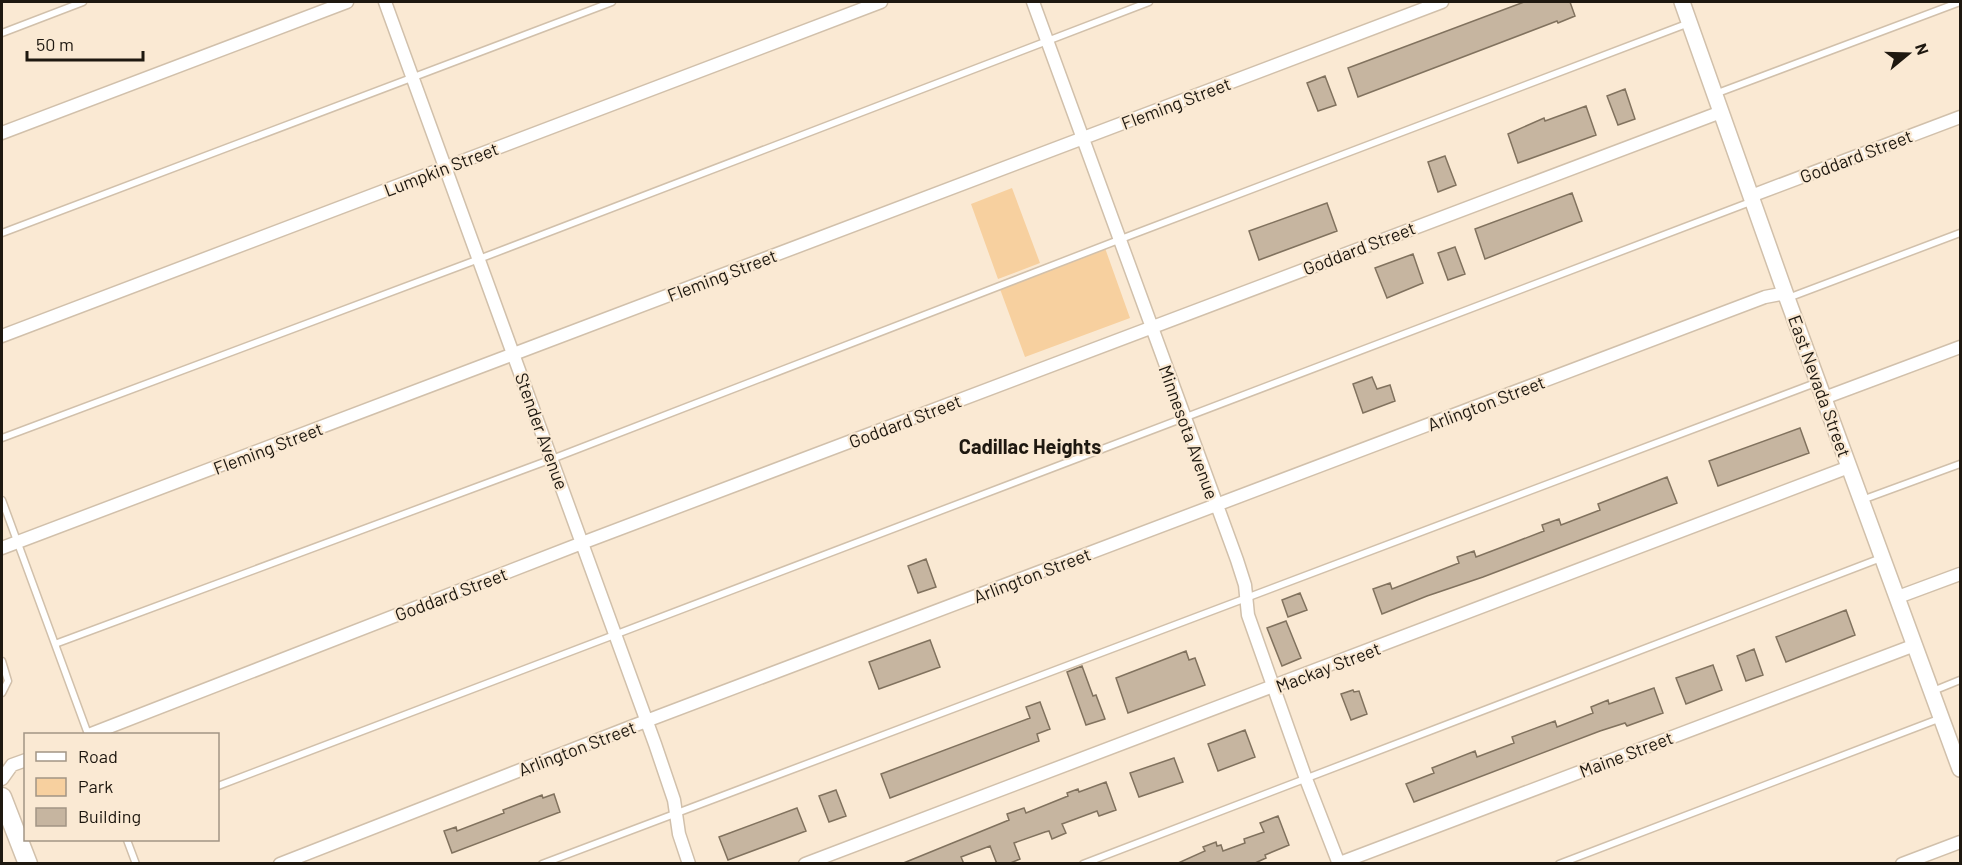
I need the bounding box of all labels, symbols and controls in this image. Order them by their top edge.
scale bar [27,24,142,62]
north arrow [1878,24,1938,84]
text: 50 m [36,33,74,55]
text: N [1912,41,1933,57]
street label: Fleming Street [1118,72,1234,134]
street label: Goddard Street [1797,124,1915,188]
street label: Lumpkin Street [381,137,501,201]
street label: Goddard Street [1300,216,1418,280]
street label: Fleming Street [664,244,780,306]
street label: East Nevada Street [1784,312,1856,460]
street label: Minnesota Avenue [1155,362,1223,502]
street label: Stender Avenue [511,370,573,492]
street label: Arlington Street [1424,370,1548,436]
street label: Goddard Street [846,389,964,453]
street label: Fleming Street [210,417,326,479]
district label: Cadillac Heights [959,434,1101,458]
street label: Arlington Street [970,542,1094,608]
street label: Goddard Street [392,562,510,626]
street label: Mackay Street [1273,637,1383,697]
street label: Arlington Street [515,715,639,781]
street label: Maine Street [1576,726,1676,782]
legend [24,733,219,841]
text: Road [78,745,118,767]
text: Park [78,775,113,797]
text: Building [78,805,141,827]

